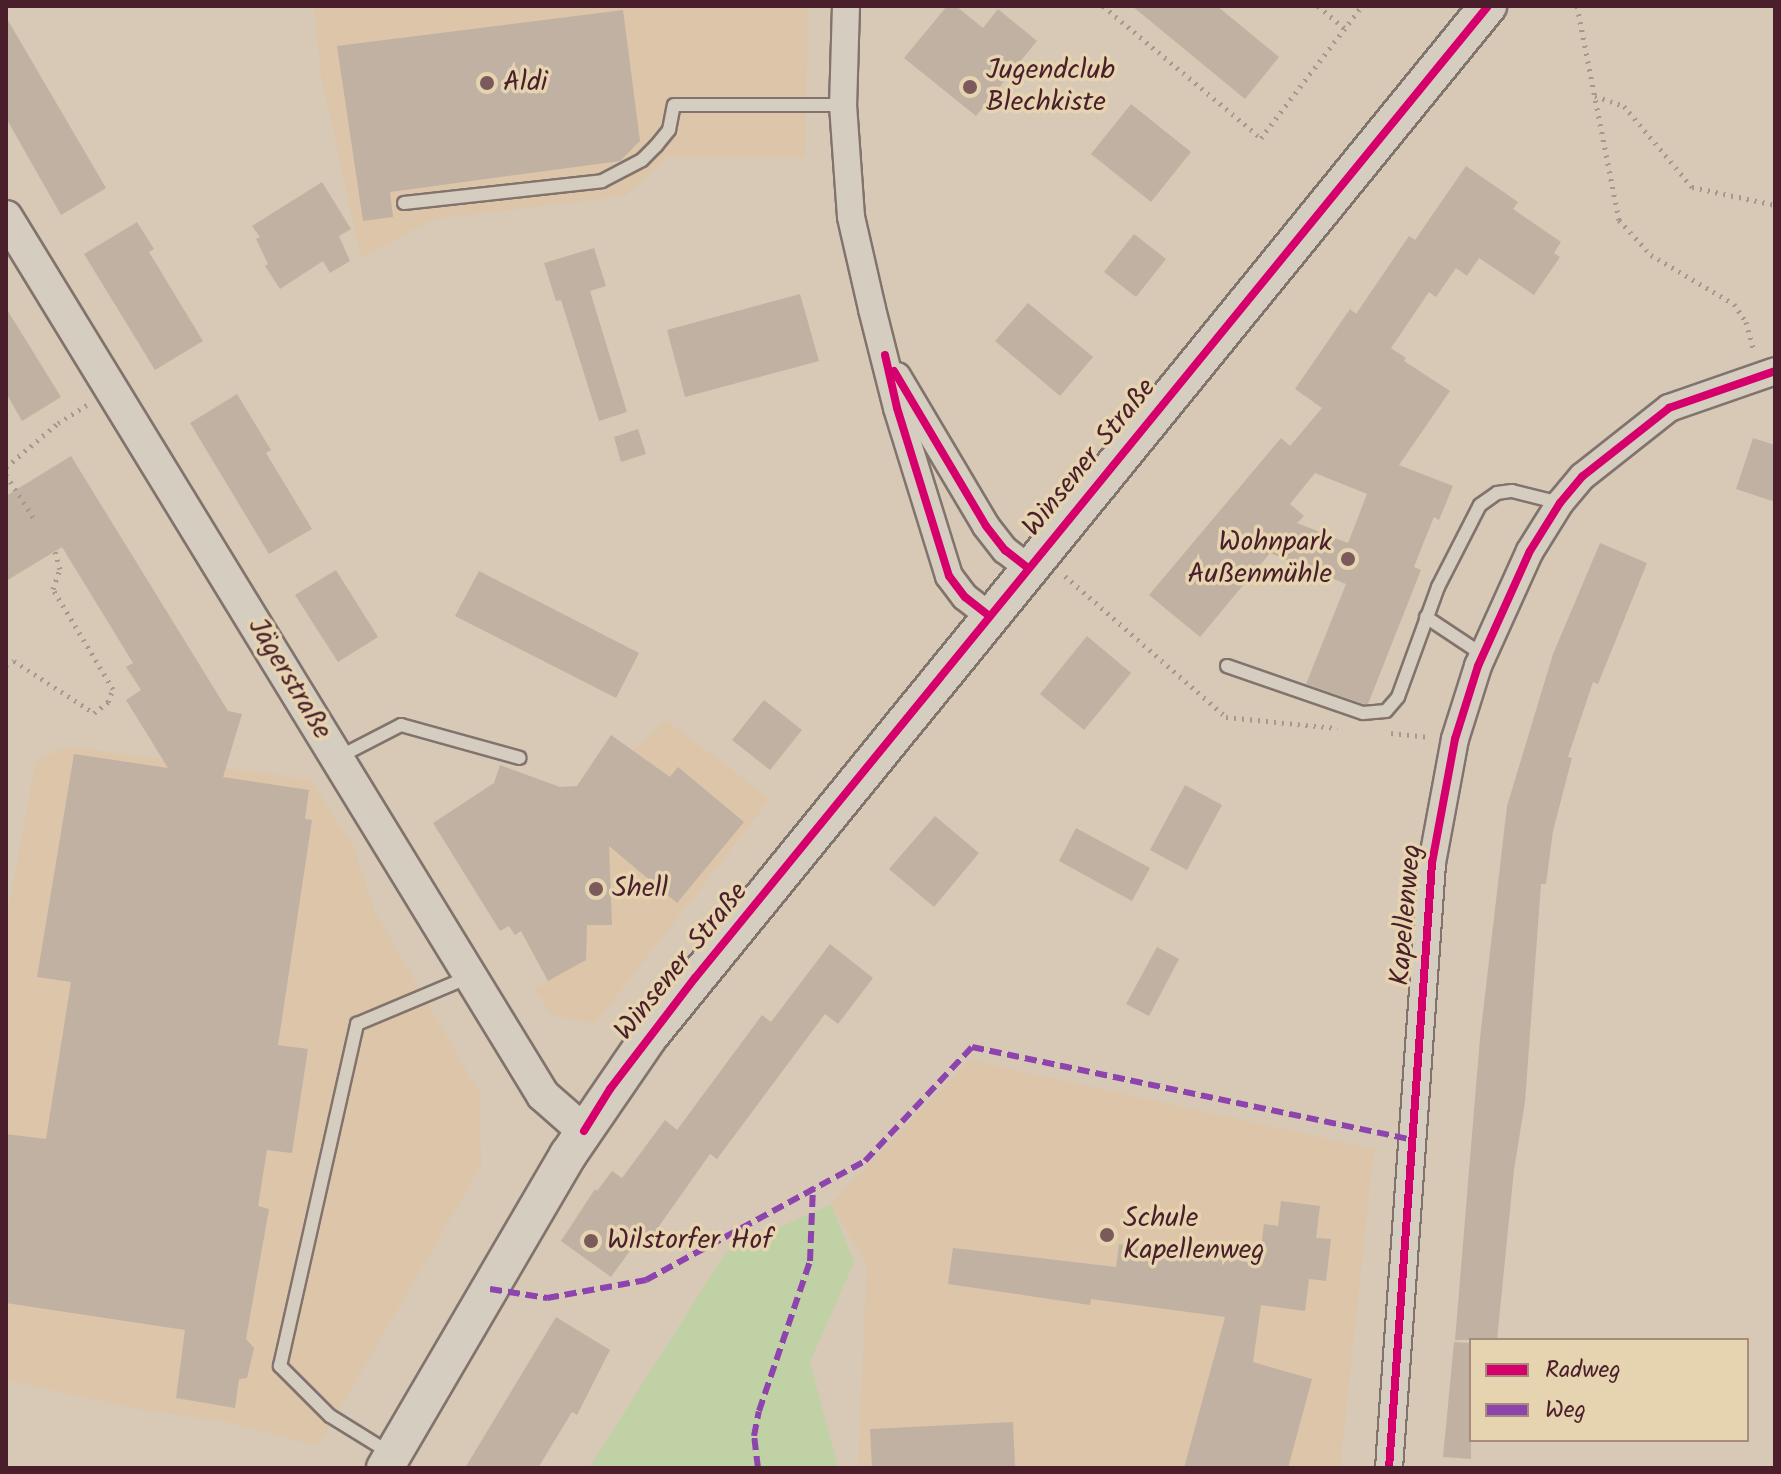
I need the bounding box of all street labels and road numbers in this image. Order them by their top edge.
street label: Winsener Straße [1016,372,1164,544]
street label: Jägerstraße [240,612,338,746]
street label: Kapellenweg [1384,843,1430,987]
street label: Winsener Straße [608,876,756,1048]

